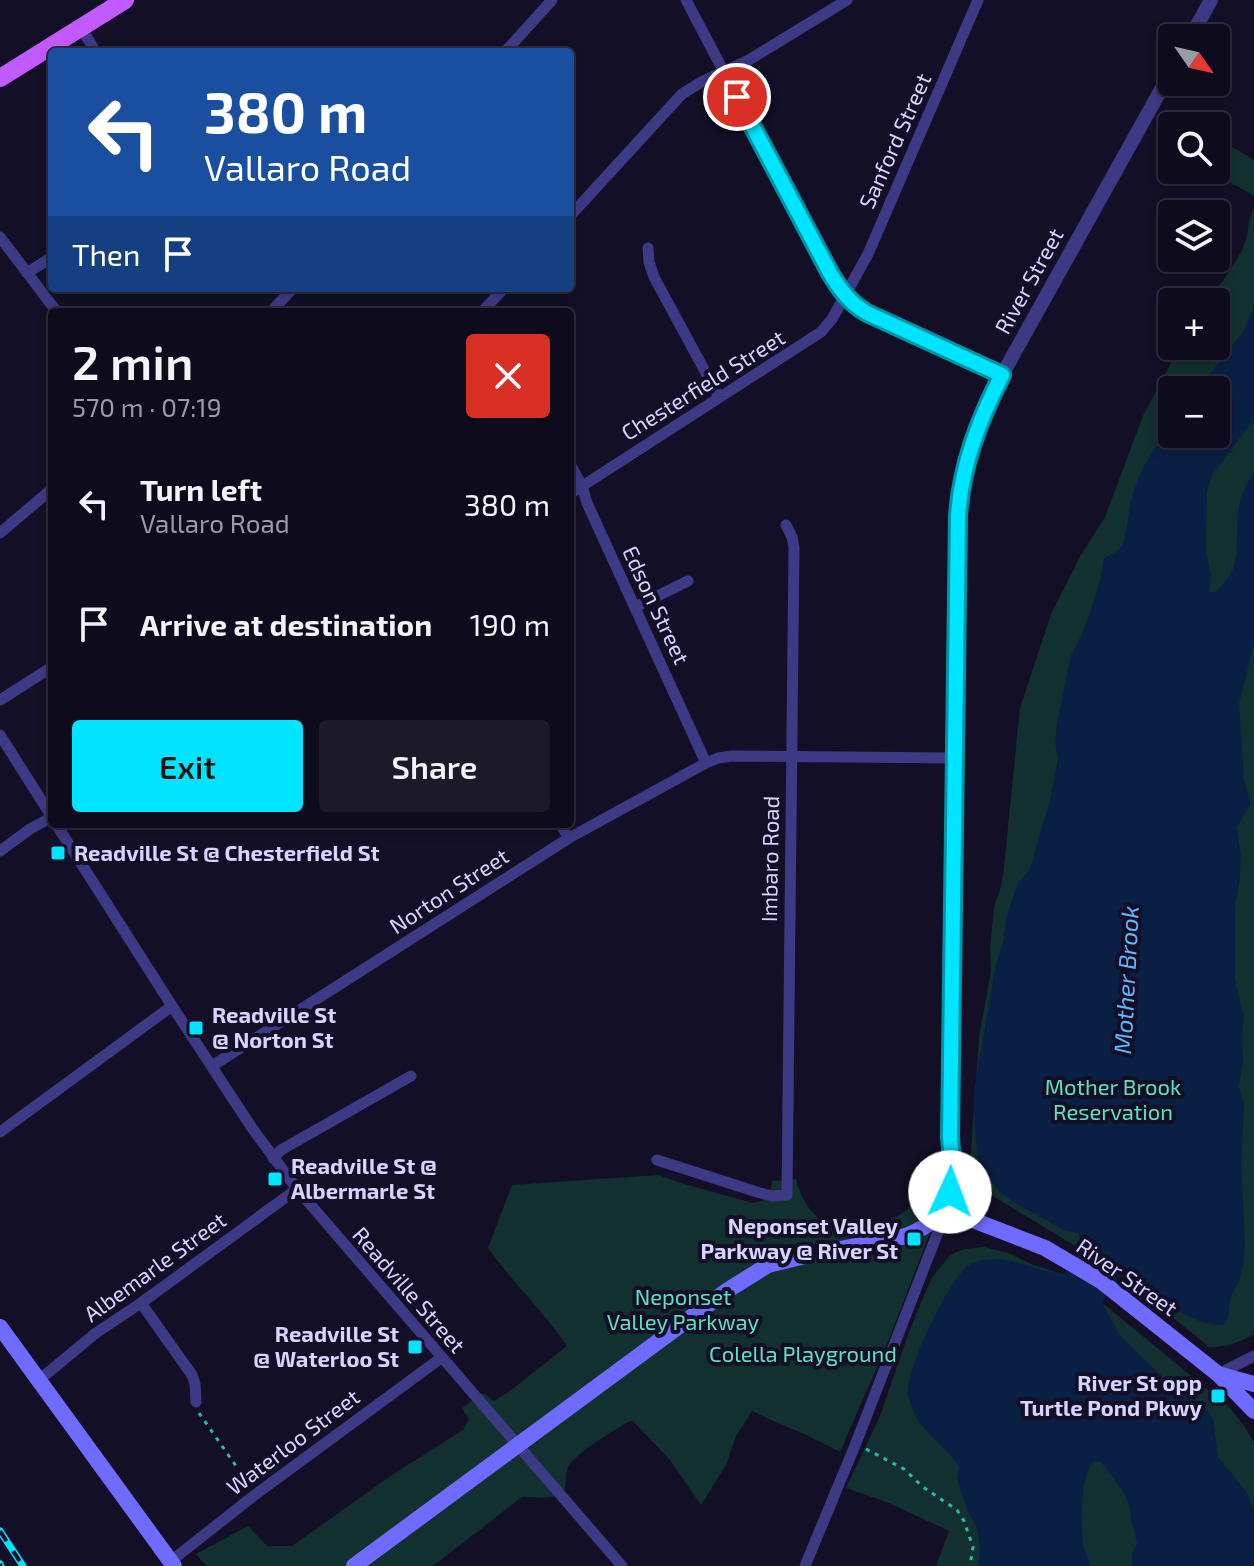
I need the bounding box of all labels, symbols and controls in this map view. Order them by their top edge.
north arrow [1158,24,1230,96]
map controls [1158,24,1230,448]
pin [703,63,771,131]
street label: Sanford Street [853,69,935,212]
icon: arrive [715,75,759,119]
text: 380 m [204,77,367,144]
icon: left [72,80,176,184]
button: search [1158,112,1230,184]
text: Vallaro Road [204,145,411,188]
button: layers [1158,200,1230,272]
street label: River Street [988,223,1068,338]
icon: arrive [156,232,200,276]
text: Then [72,236,140,272]
button: + [1158,288,1230,360]
street label: Chesterfield Street [616,323,789,445]
text: 2 min [72,332,193,390]
button: close [466,334,550,418]
button: − [1158,376,1230,448]
text: 570 m · 07:19 [72,391,222,422]
text: Turn left [140,471,262,507]
icon: left [72,482,116,526]
text: 380 m [464,486,550,522]
text: Vallaro Road [140,507,290,538]
street label: Edson Street [618,541,696,668]
icon: arrive [72,602,116,646]
text: Arrive at destination [140,606,432,642]
text: 190 m [470,606,550,642]
button: Exit [72,720,303,812]
button: Share [319,720,550,812]
street label: Imbaro Road [755,796,783,922]
place label: Readville St @ Chesterfield St [74,839,379,865]
street label: Norton Street [384,842,513,938]
marker: Readville St @ Chesterfield St [49,844,67,862]
water label: Mother Brook [1107,905,1144,1055]
place label: Readville St @ Norton St [212,1001,336,1052]
marker: Readville St @ Norton St [187,1019,205,1037]
park label: Mother Brook Reservation [1045,1073,1181,1124]
position arrow [908,1150,992,1234]
place label: Readville St @ Albermarle St [291,1152,437,1203]
marker: Readville St @ Albermarle St [266,1170,284,1188]
street label: Albemarle Street [78,1206,230,1326]
place label: Neponset Valley Parkway @ River St [701,1212,899,1264]
street label: Readville Street [348,1221,471,1358]
marker: Neponset Valley Parkway @ River St [905,1230,923,1248]
street label: River Street [1072,1232,1183,1320]
park label: Neponset Valley Parkway [607,1283,760,1334]
place label: Readville St @ Waterloo St [253,1320,399,1371]
marker: Readville St @ Waterloo St [406,1338,424,1356]
park label: Colella Playground [709,1340,897,1366]
place label: River St opp Turtle Pond Pkwy [1020,1369,1203,1421]
street label: Waterloo Street [221,1383,364,1500]
marker: River St opp Turtle Pond Pkwy [1209,1387,1227,1405]

